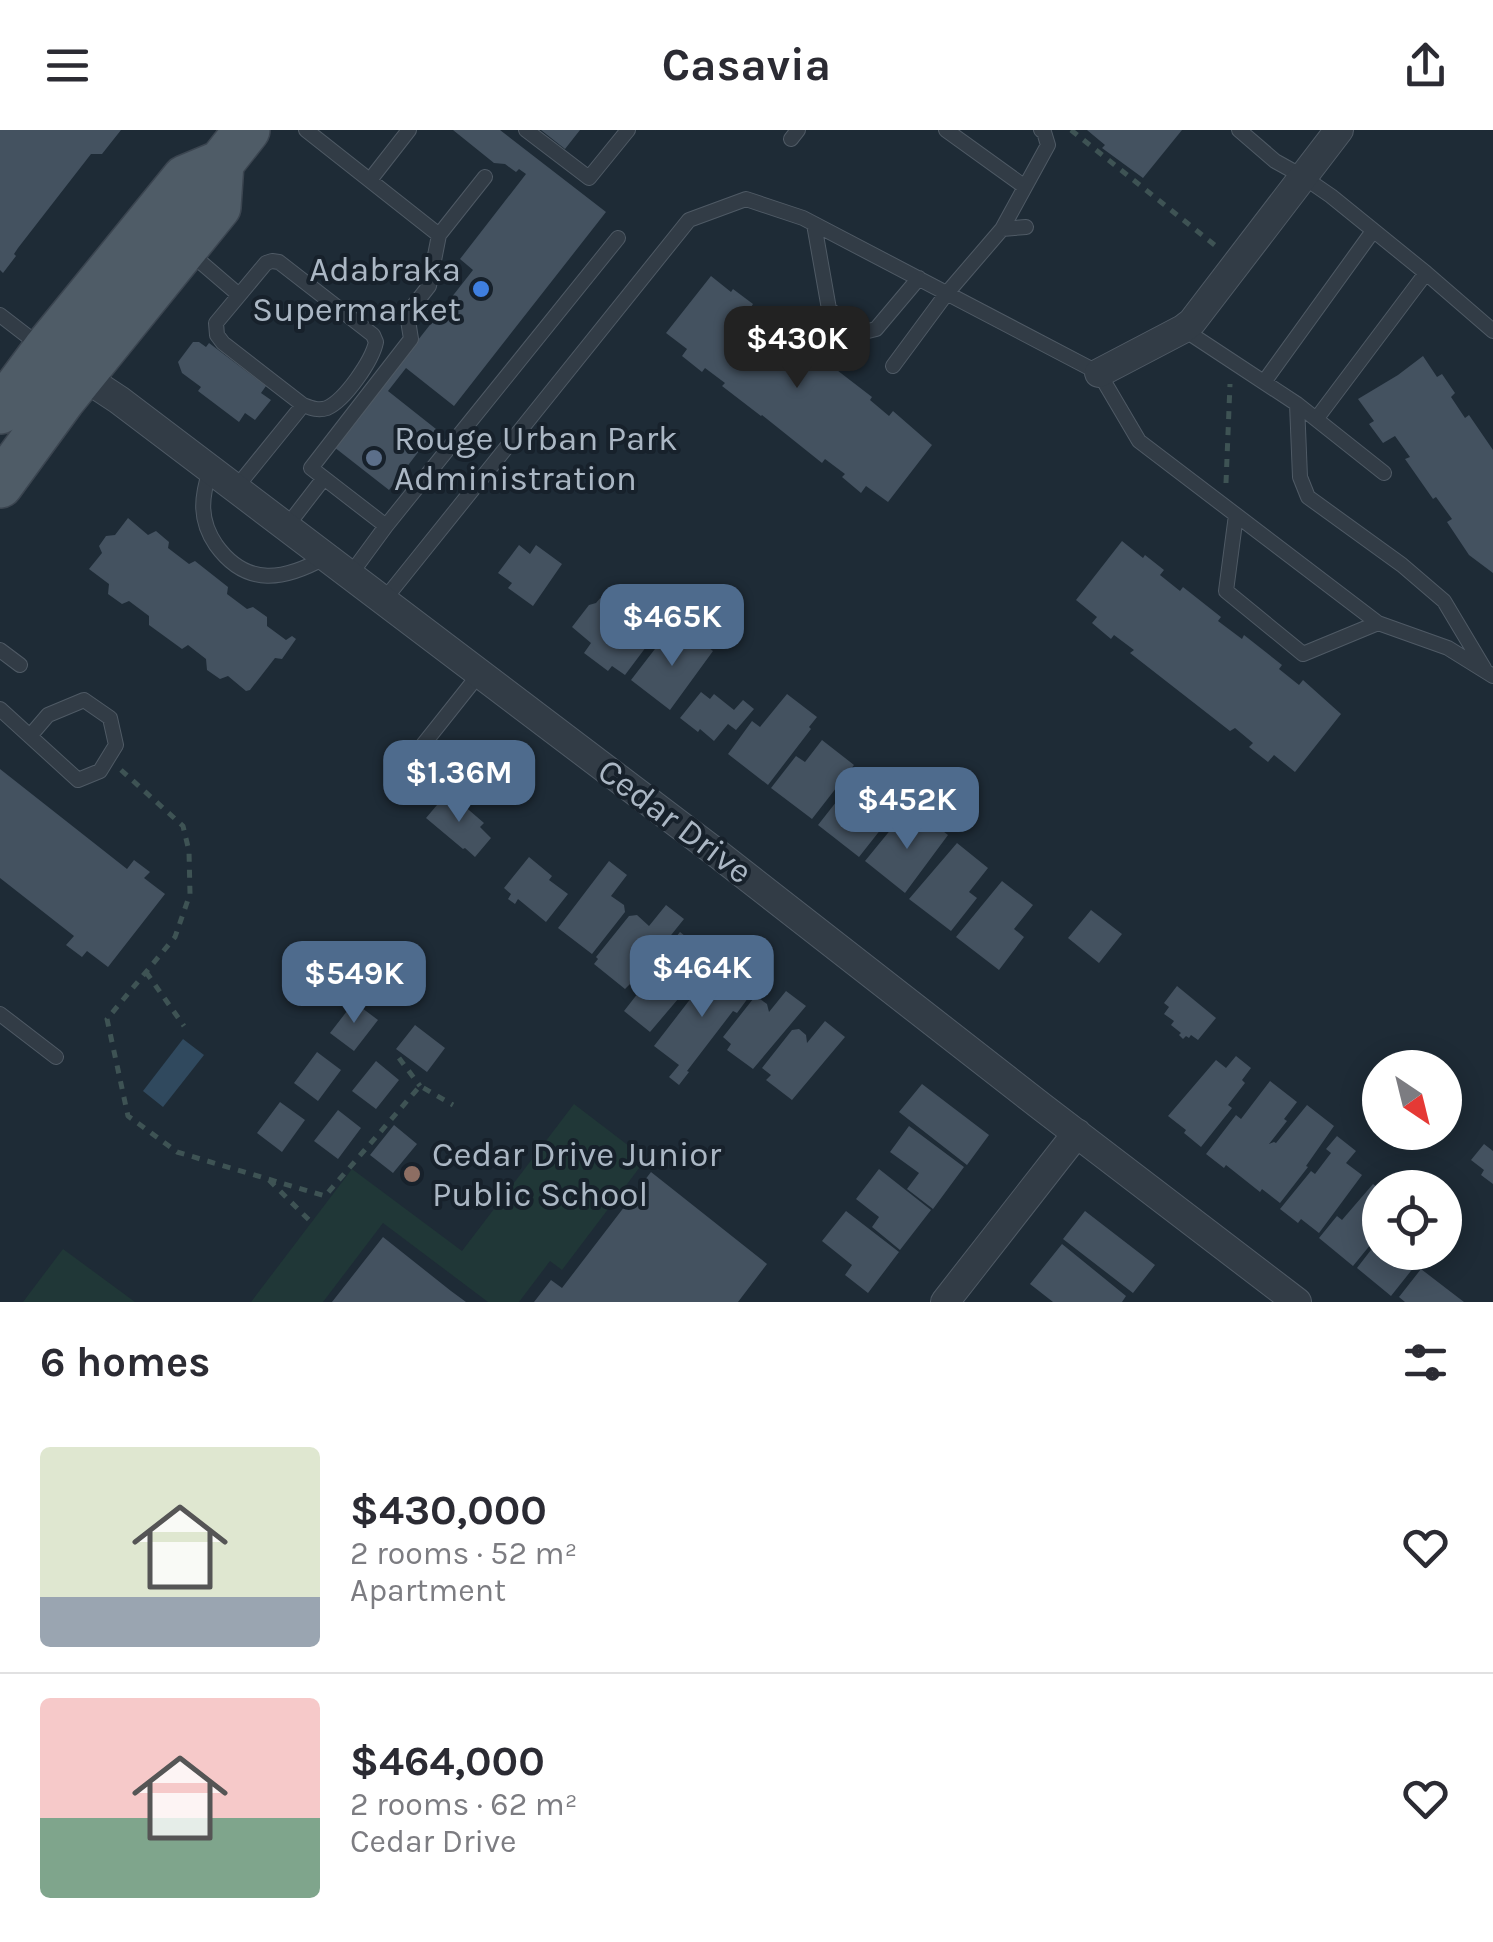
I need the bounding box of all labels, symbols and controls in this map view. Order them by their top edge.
icon: menu [40,38,95,93]
icon: share [1398,38,1453,93]
text: Casavia [662,39,831,91]
place label: Adabraka Supermarket [252,249,461,330]
marker: Adabraka Supermarket [470,278,492,300]
pin: $430K [727,306,867,391]
text: $430K [746,320,848,357]
place label: Rouge Urban Park Administration [394,418,678,499]
marker: Rouge Urban Park Administration [363,447,385,469]
pin: $465K [602,584,742,669]
text: $465K [622,598,722,635]
pin: $1.36M [378,740,540,825]
street label: Cedar Drive [590,750,760,892]
text: $1.36M [405,754,513,791]
pin: $452K [837,767,977,852]
text: $452K [857,781,957,818]
pin: $464K [632,935,772,1020]
pin: $549K [284,941,424,1026]
text: $464K [652,949,752,986]
text: $549K [304,955,404,992]
north arrow [1362,1050,1462,1150]
map controls [1362,1050,1462,1270]
place label: Cedar Drive Junior Public School [432,1134,721,1215]
marker: Cedar Drive Junior Public School [401,1163,423,1185]
button: locate [1362,1170,1462,1270]
icon: filters [1398,1335,1453,1390]
text: 6 homes [40,1337,210,1387]
text: $430,000 [350,1485,547,1535]
icon: home [120,1487,240,1607]
icon: heart [1398,1520,1453,1575]
text: 2 rooms · 52 m² [350,1535,577,1572]
text: Apartment [350,1572,506,1609]
text: $464,000 [350,1736,545,1786]
icon: home [120,1738,240,1858]
icon: heart [1398,1771,1453,1826]
text: 2 rooms · 62 m² [350,1786,578,1823]
text: Cedar Drive [350,1823,517,1860]

